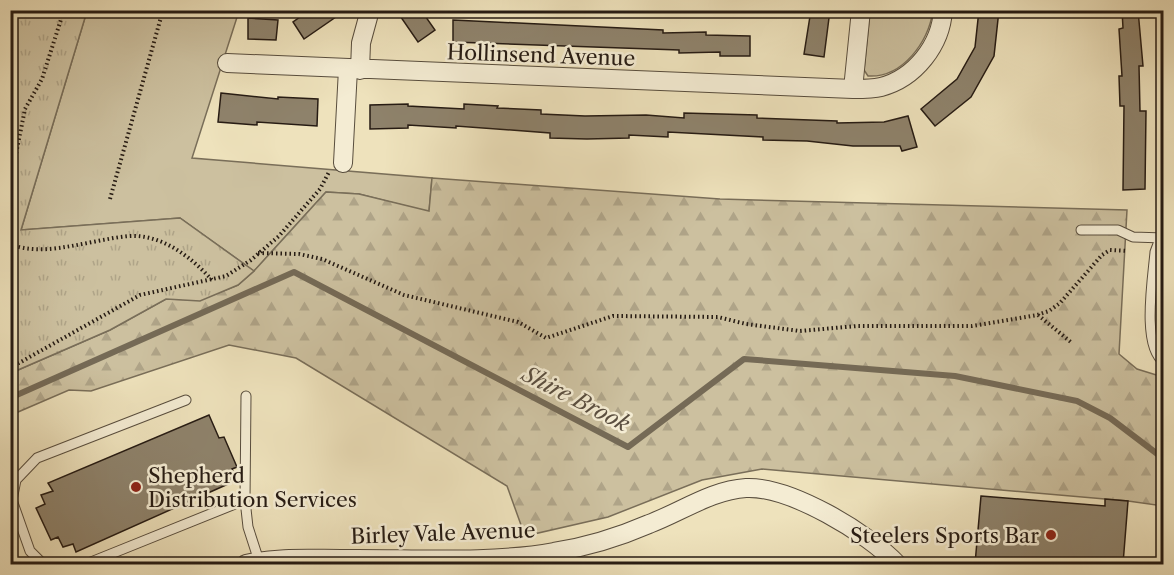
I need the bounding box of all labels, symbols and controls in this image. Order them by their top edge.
street label: Hollinsend Avenue [446,39,636,71]
water label: Shire Brook [516,360,635,438]
place label: Shepherd Distribution Services [148,463,357,512]
marker: Shepherd Distribution Services [129,480,143,494]
street label: Birley Vale Avenue [350,517,536,549]
place label: Steelers Sports Bar [850,523,1039,548]
marker: Steelers Sports Bar [1044,528,1058,542]

